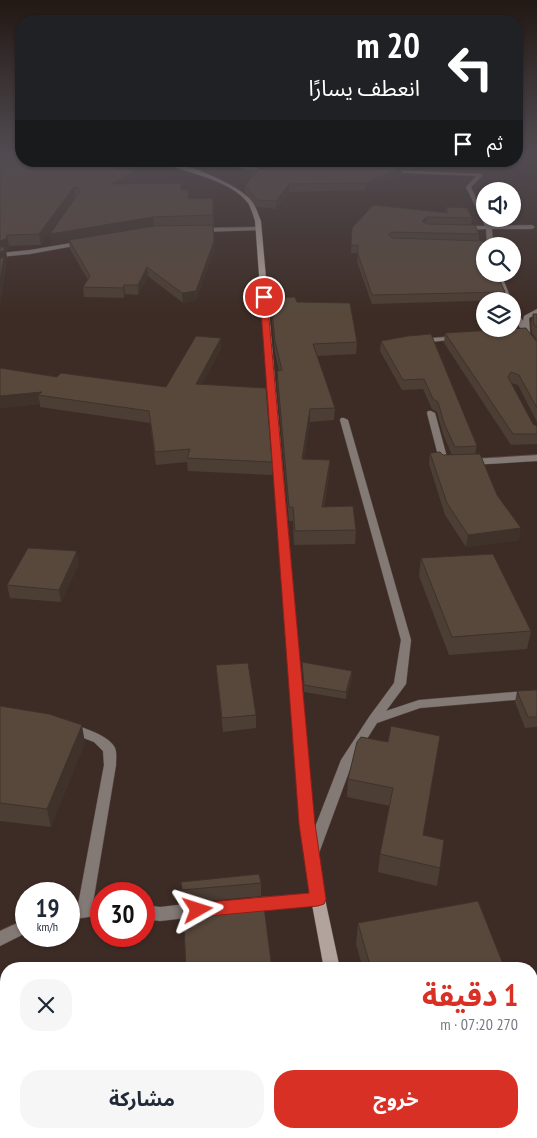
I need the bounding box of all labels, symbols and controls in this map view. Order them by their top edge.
text: 20 m [356,22,420,68]
icon: left [438,35,503,100]
text: انعطف يسارًا [309,74,420,102]
icon: arrive [449,130,477,158]
text: ثم [487,131,503,155]
map controls [476,182,521,337]
button: sound [476,182,521,227]
button: search [476,237,521,282]
pin [243,276,285,318]
icon: arrive [250,283,278,311]
button: layers [476,292,521,337]
speed limit sign: 30 [90,882,155,947]
position arrow [171,883,223,935]
text: 19 [36,892,59,924]
text: km/h [37,919,58,934]
text: 1 دقيقة [422,975,518,1014]
button: close [20,979,72,1031]
text: 270 m · 07:20 [440,1014,518,1034]
button: مشاركة [20,1070,264,1128]
button: خروج [274,1070,518,1128]

